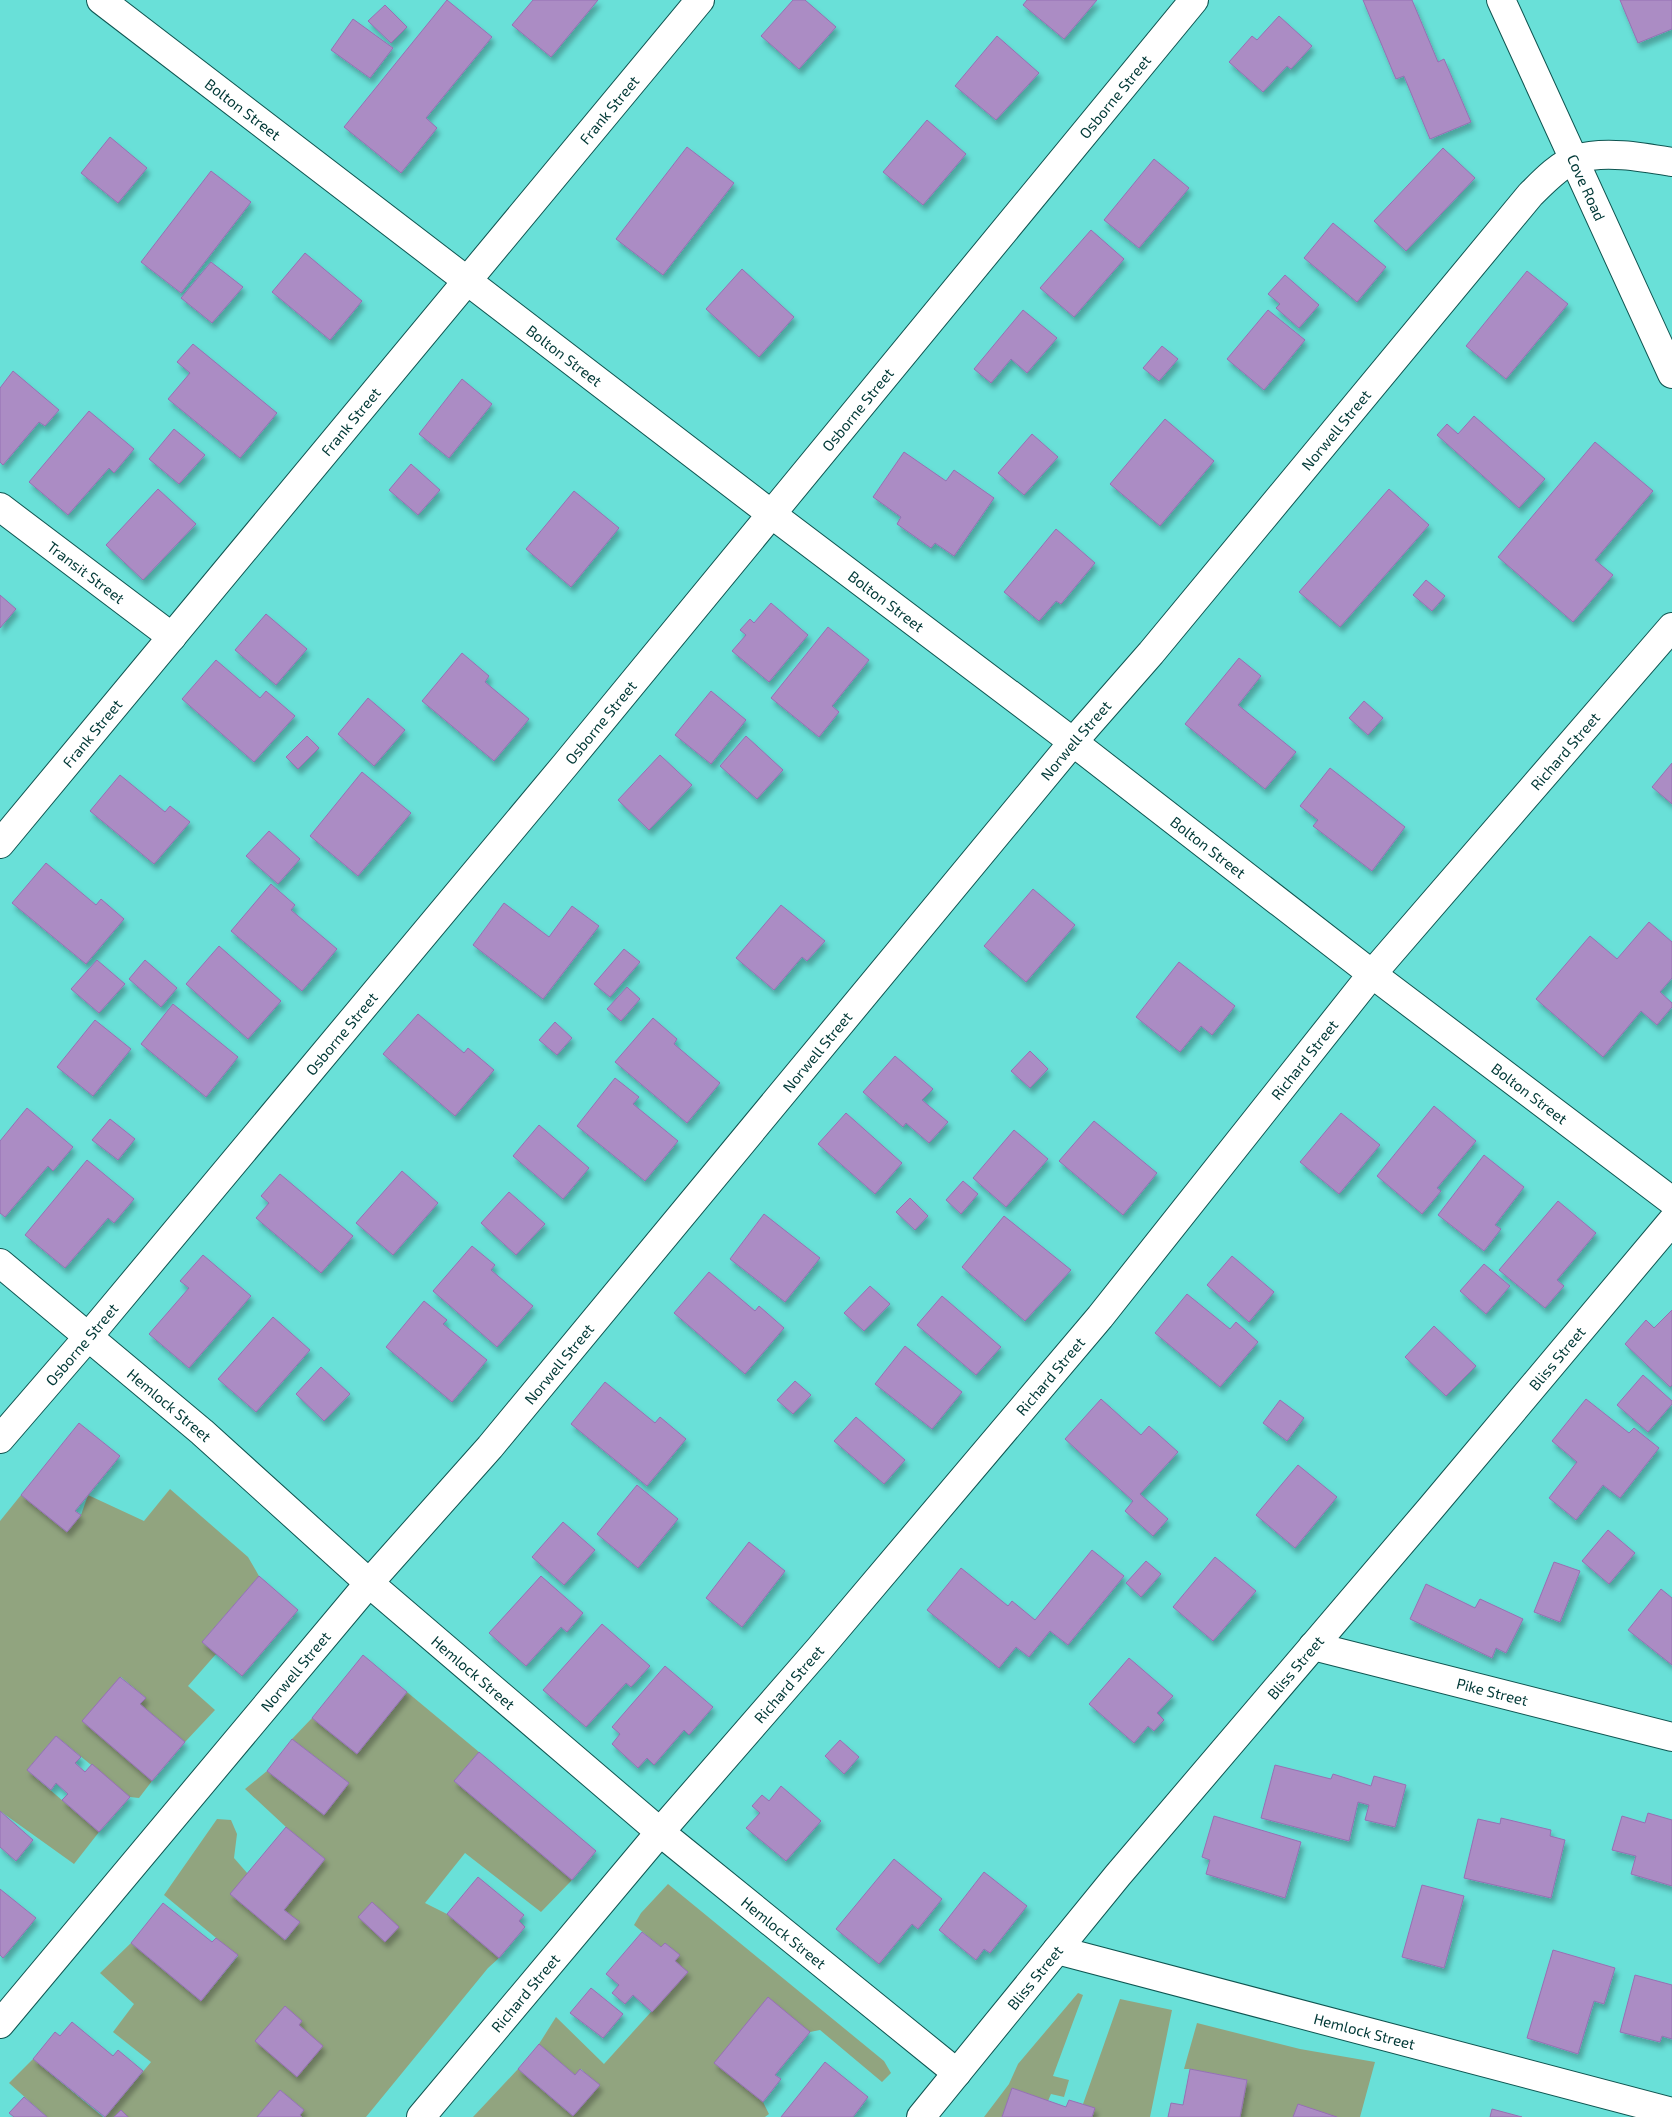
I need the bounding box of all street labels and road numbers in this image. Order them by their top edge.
street label: Osborne Street [1075,51,1154,142]
street label: Frank Street [575,72,643,148]
street label: Bolton Street [202,74,285,144]
street label: Cove Road [1564,151,1610,223]
street label: Bolton Street [523,321,606,390]
street label: Osborne Street [818,364,897,455]
street label: Frank Street [317,383,384,459]
street label: Norwell Street [1297,386,1374,474]
street label: Transit Street [44,537,129,607]
street label: Bolton Street [845,567,928,636]
street label: Osborne Street [561,677,640,768]
street label: Frank Street [58,695,126,771]
street label: Norwell Street [1036,696,1115,784]
street label: Richard Street [1526,708,1604,793]
street label: Bolton Street [1167,812,1250,882]
street label: Osborne Street [301,988,381,1079]
street label: Norwell Street [778,1008,856,1096]
street label: Richard Street [1267,1016,1342,1103]
street label: Bolton Street [1488,1059,1571,1128]
street label: Osborne Street [41,1299,122,1389]
street label: Norwell Street [520,1320,598,1408]
street label: Bliss Street [1525,1322,1589,1394]
street label: Richard Street [1012,1333,1088,1419]
street label: Hemlock Street [124,1364,215,1445]
street label: Norwell Street [256,1627,334,1715]
street label: Hemlock Street [428,1632,519,1713]
street label: Bliss Street [1263,1632,1327,1703]
street label: Richard Street [750,1641,827,1727]
street label: Pike Street [1455,1674,1530,1709]
street label: Hemlock Street [738,1893,830,1972]
street label: Bliss Street [1003,1941,1066,2013]
street label: Richard Street [487,1950,563,2036]
street label: Hemlock Street [1312,2009,1417,2053]

